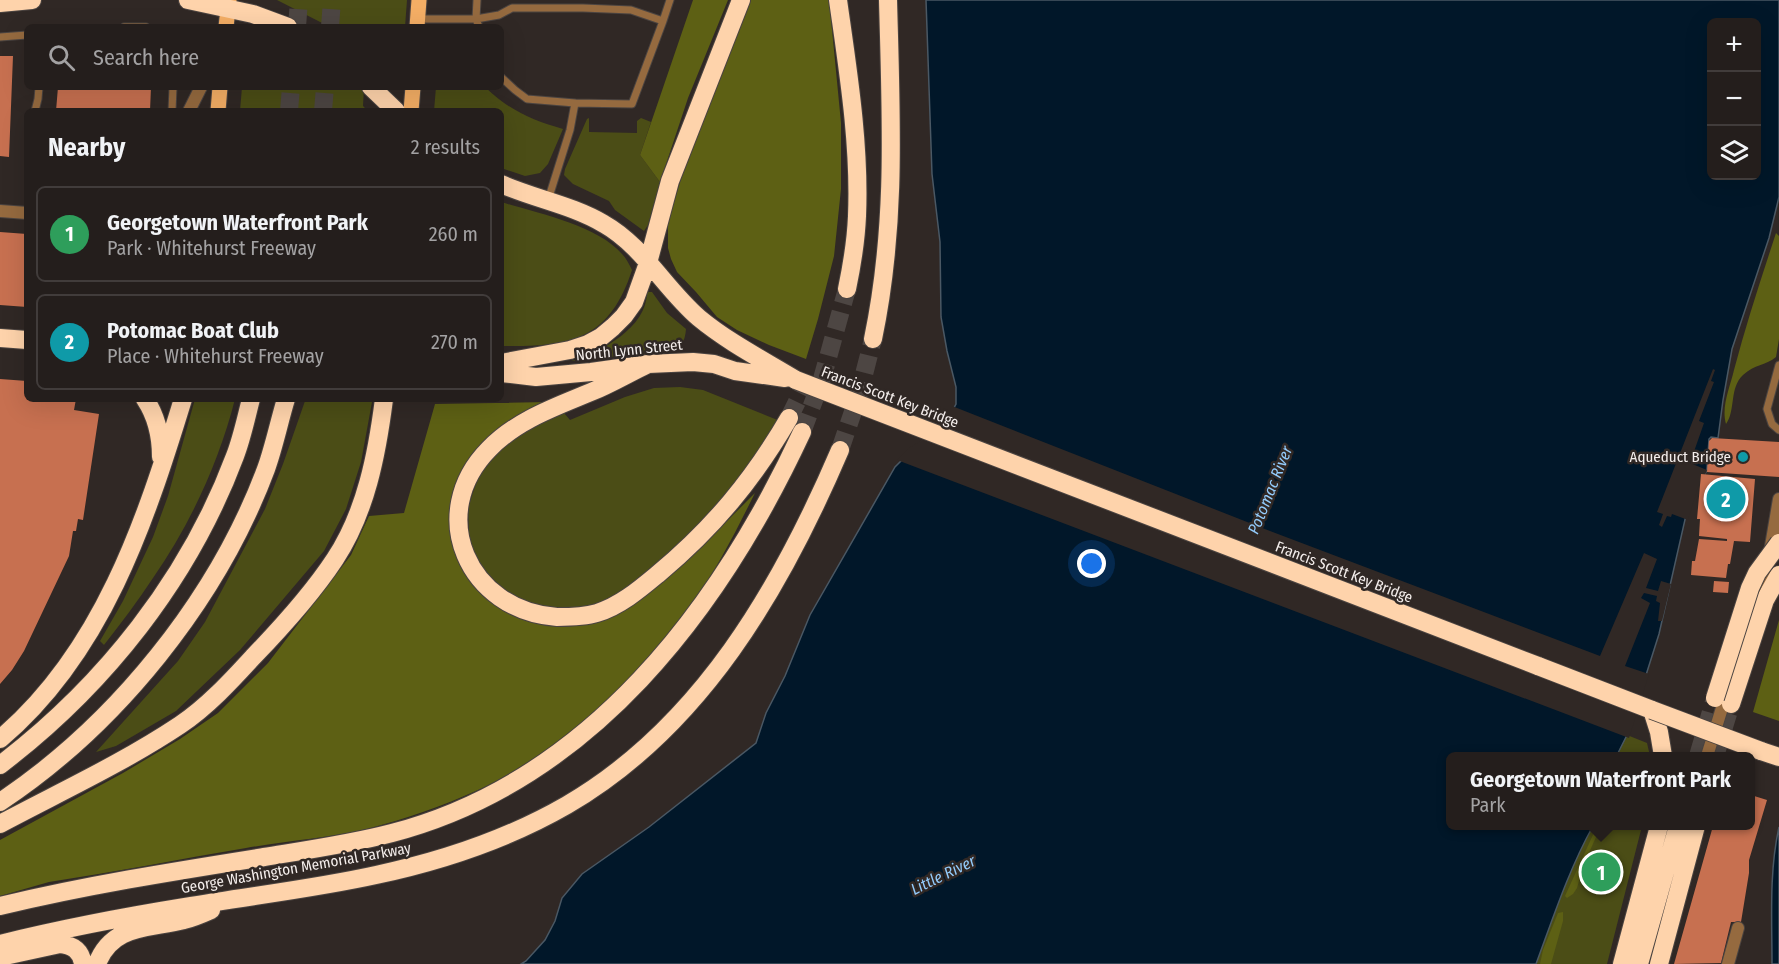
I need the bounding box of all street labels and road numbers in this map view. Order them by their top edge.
street label: North Lynn Street [575,335,683,365]
street label: Francis Scott Key Bridge [819,362,961,432]
street label: Francis Scott Key Bridge [1273,537,1415,607]
street label: George Washington Memorial Parkway [180,839,413,897]

